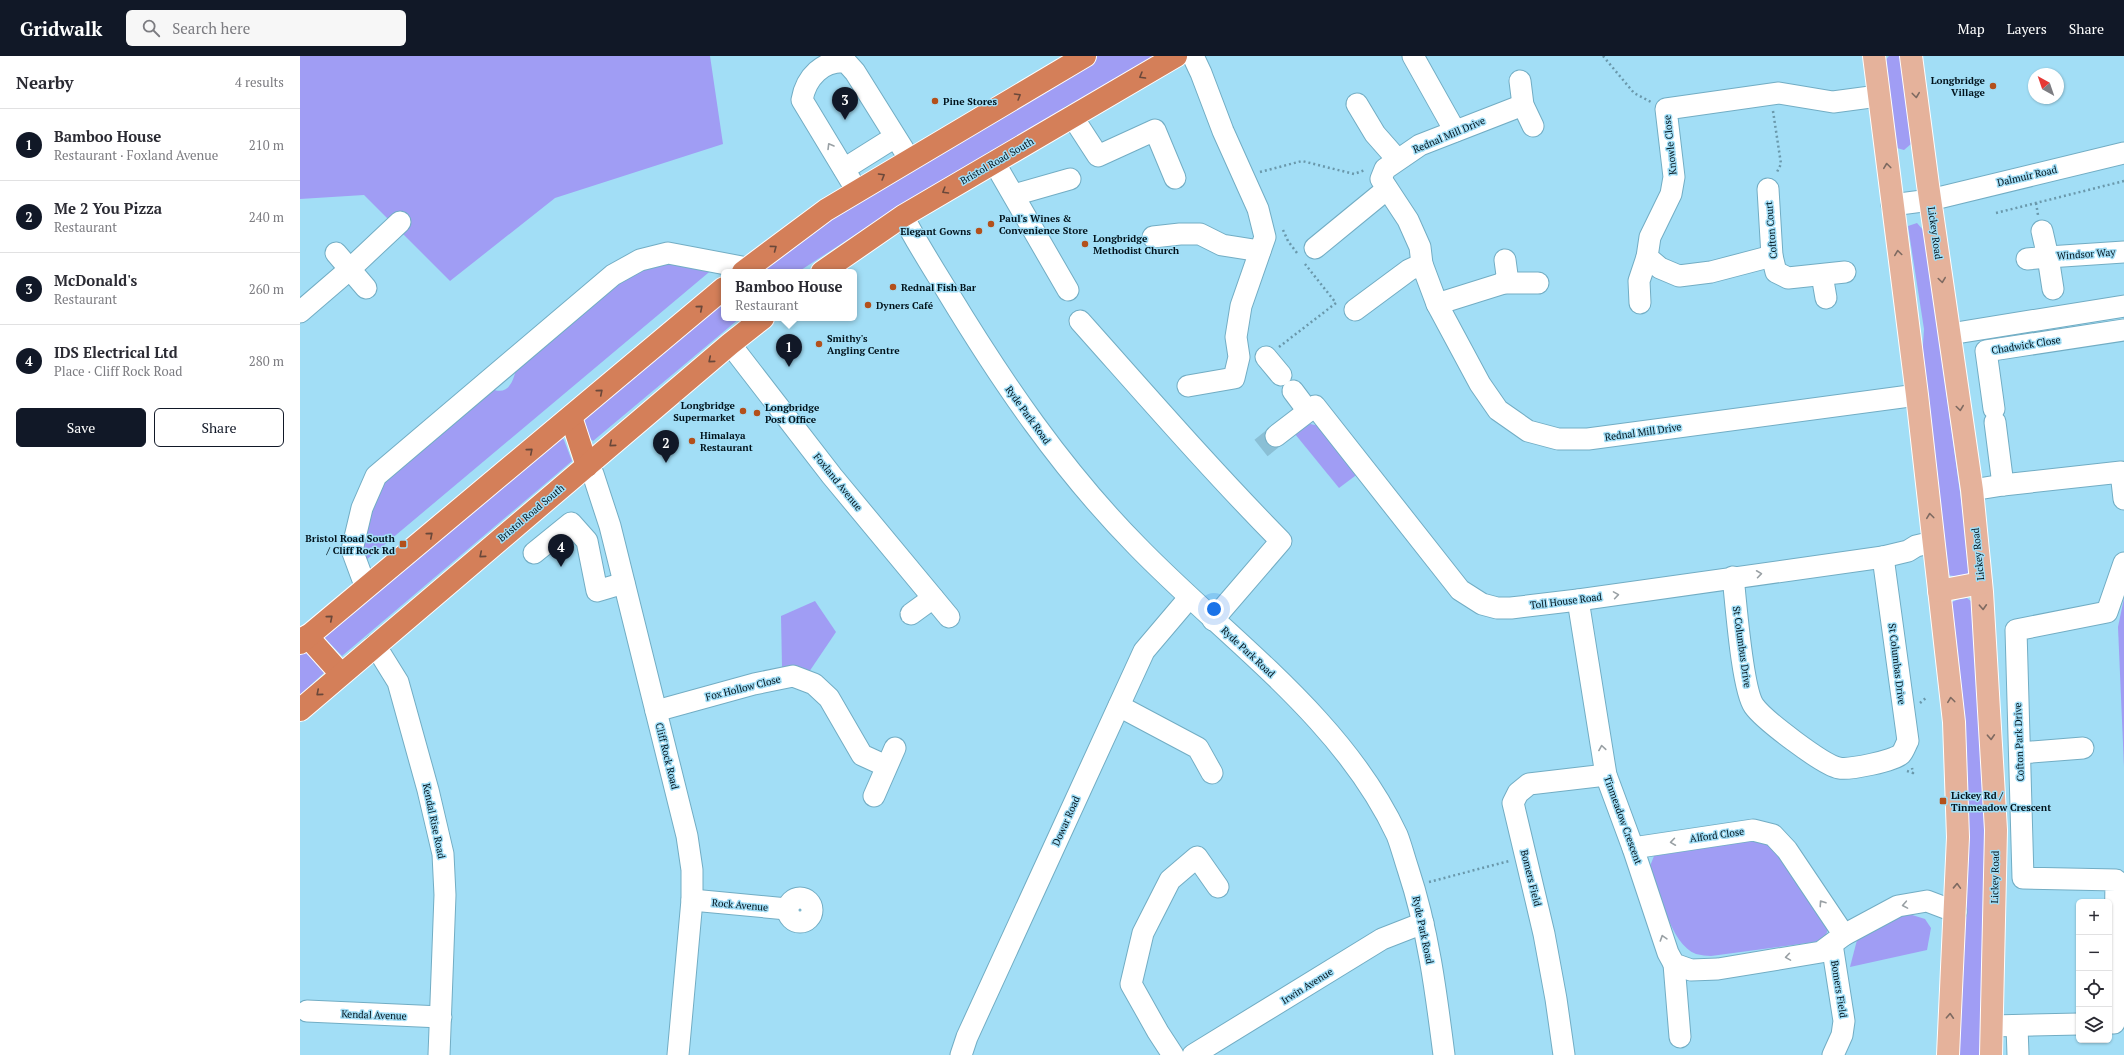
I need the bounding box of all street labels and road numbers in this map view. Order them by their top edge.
street label: Rednal Mill Drive [1411,114,1487,156]
street label: Knowle Close [1660,115,1680,175]
street label: Bristol Road South [958,135,1036,187]
street label: Dalmuir Road [1996,163,2059,189]
street label: Cofton Court [1762,200,1780,259]
street label: Lickey Road [1925,206,1945,261]
street label: Windsor Way [2056,245,2117,263]
street label: Chadwick Close [1991,333,2061,357]
street label: Ryde Park Road [1003,383,1054,447]
street label: Rednal Mill Drive [1604,420,1682,444]
street label: Foxland Avenue [811,450,865,514]
street label: Bristol Road South [495,481,567,545]
street label: Lickey Road [1969,527,1987,581]
street label: Toll House Road [1529,590,1603,612]
street label: St Columbus Drive [1730,605,1754,689]
street label: St Columbas Drive [1886,623,1908,705]
street label: Ryde Park Road [1218,624,1278,681]
street label: Fox Hollow Close [704,672,782,704]
street label: Cofton Park Drive [2011,702,2027,782]
street label: Cliff Rock Road [652,721,682,791]
street label: Tinmeadow Crescent [1601,774,1645,866]
street label: Kendal Rise Road [420,782,448,860]
street label: Dowar Road [1049,794,1083,848]
street label: Alford Close [1689,825,1745,845]
street label: Bomers Field [1518,848,1544,908]
street label: Lickey Road [1988,850,2002,904]
street label: Ryde Park Road [1409,895,1437,965]
street label: Rock Avenue [711,896,769,914]
street label: Bomers Field [1828,959,1850,1019]
street label: Irwin Avenue [1279,965,1335,1007]
street label: Kendal Avenue [341,1007,407,1023]

